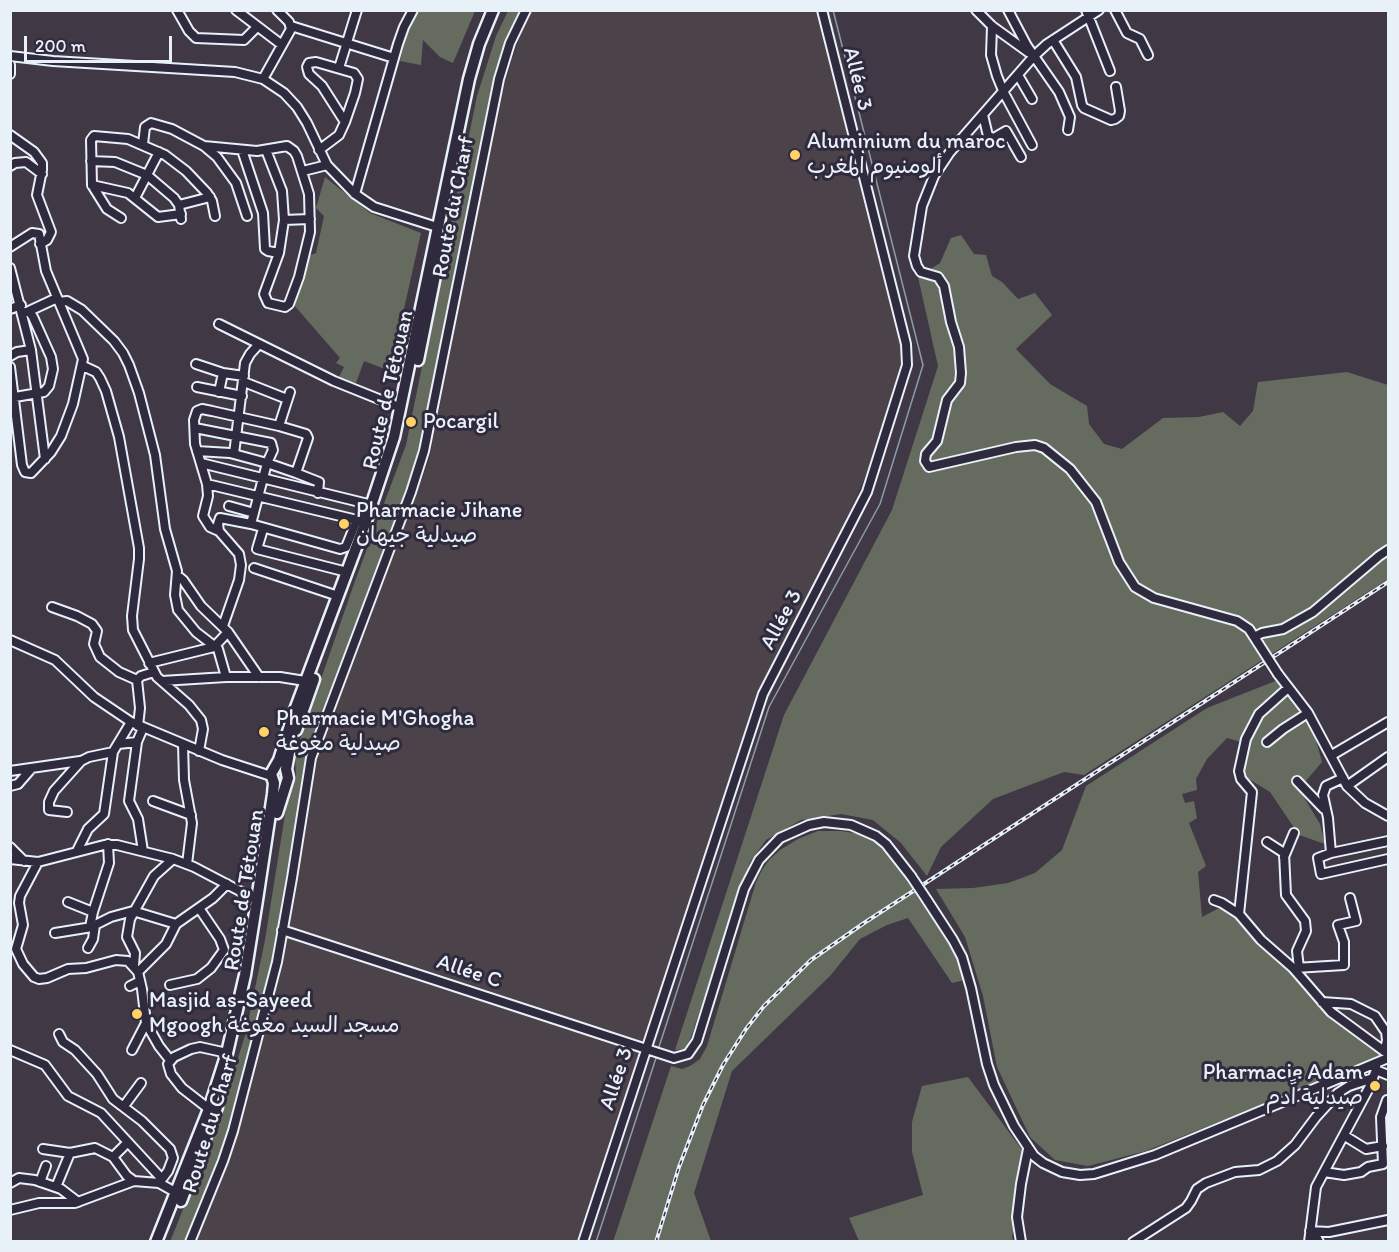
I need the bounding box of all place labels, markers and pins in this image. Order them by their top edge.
place label: Aluminium du maroc ألومنيوم المغرب [807,129,1006,180]
marker: Aluminium du maroc ألومنيوم المغرب [788,148,802,162]
place label: Pocargil [423,409,499,435]
marker: Pocargil [404,415,418,429]
place label: Pharmacie Jihane صيدلية جيهان [356,498,522,550]
marker: Pharmacie Jihane صيدلية جيهان [337,517,351,531]
place label: Pharmacie M'Ghogha صيدلية مغوغة [276,706,474,758]
marker: Pharmacie M'Ghogha صيدلية مغوغة [257,725,271,739]
place label: Masjid as-Sayeed Mgoogh مسجد السيد مغوغة [149,988,400,1040]
marker: Masjid as-Sayeed Mgoogh مسجد السيد مغوغة [130,1007,144,1021]
place label: Pharmacie Adam صيدلية اًدم [1203,1060,1363,1112]
marker: Pharmacie Adam صيدلية اًدم [1368,1079,1382,1093]

